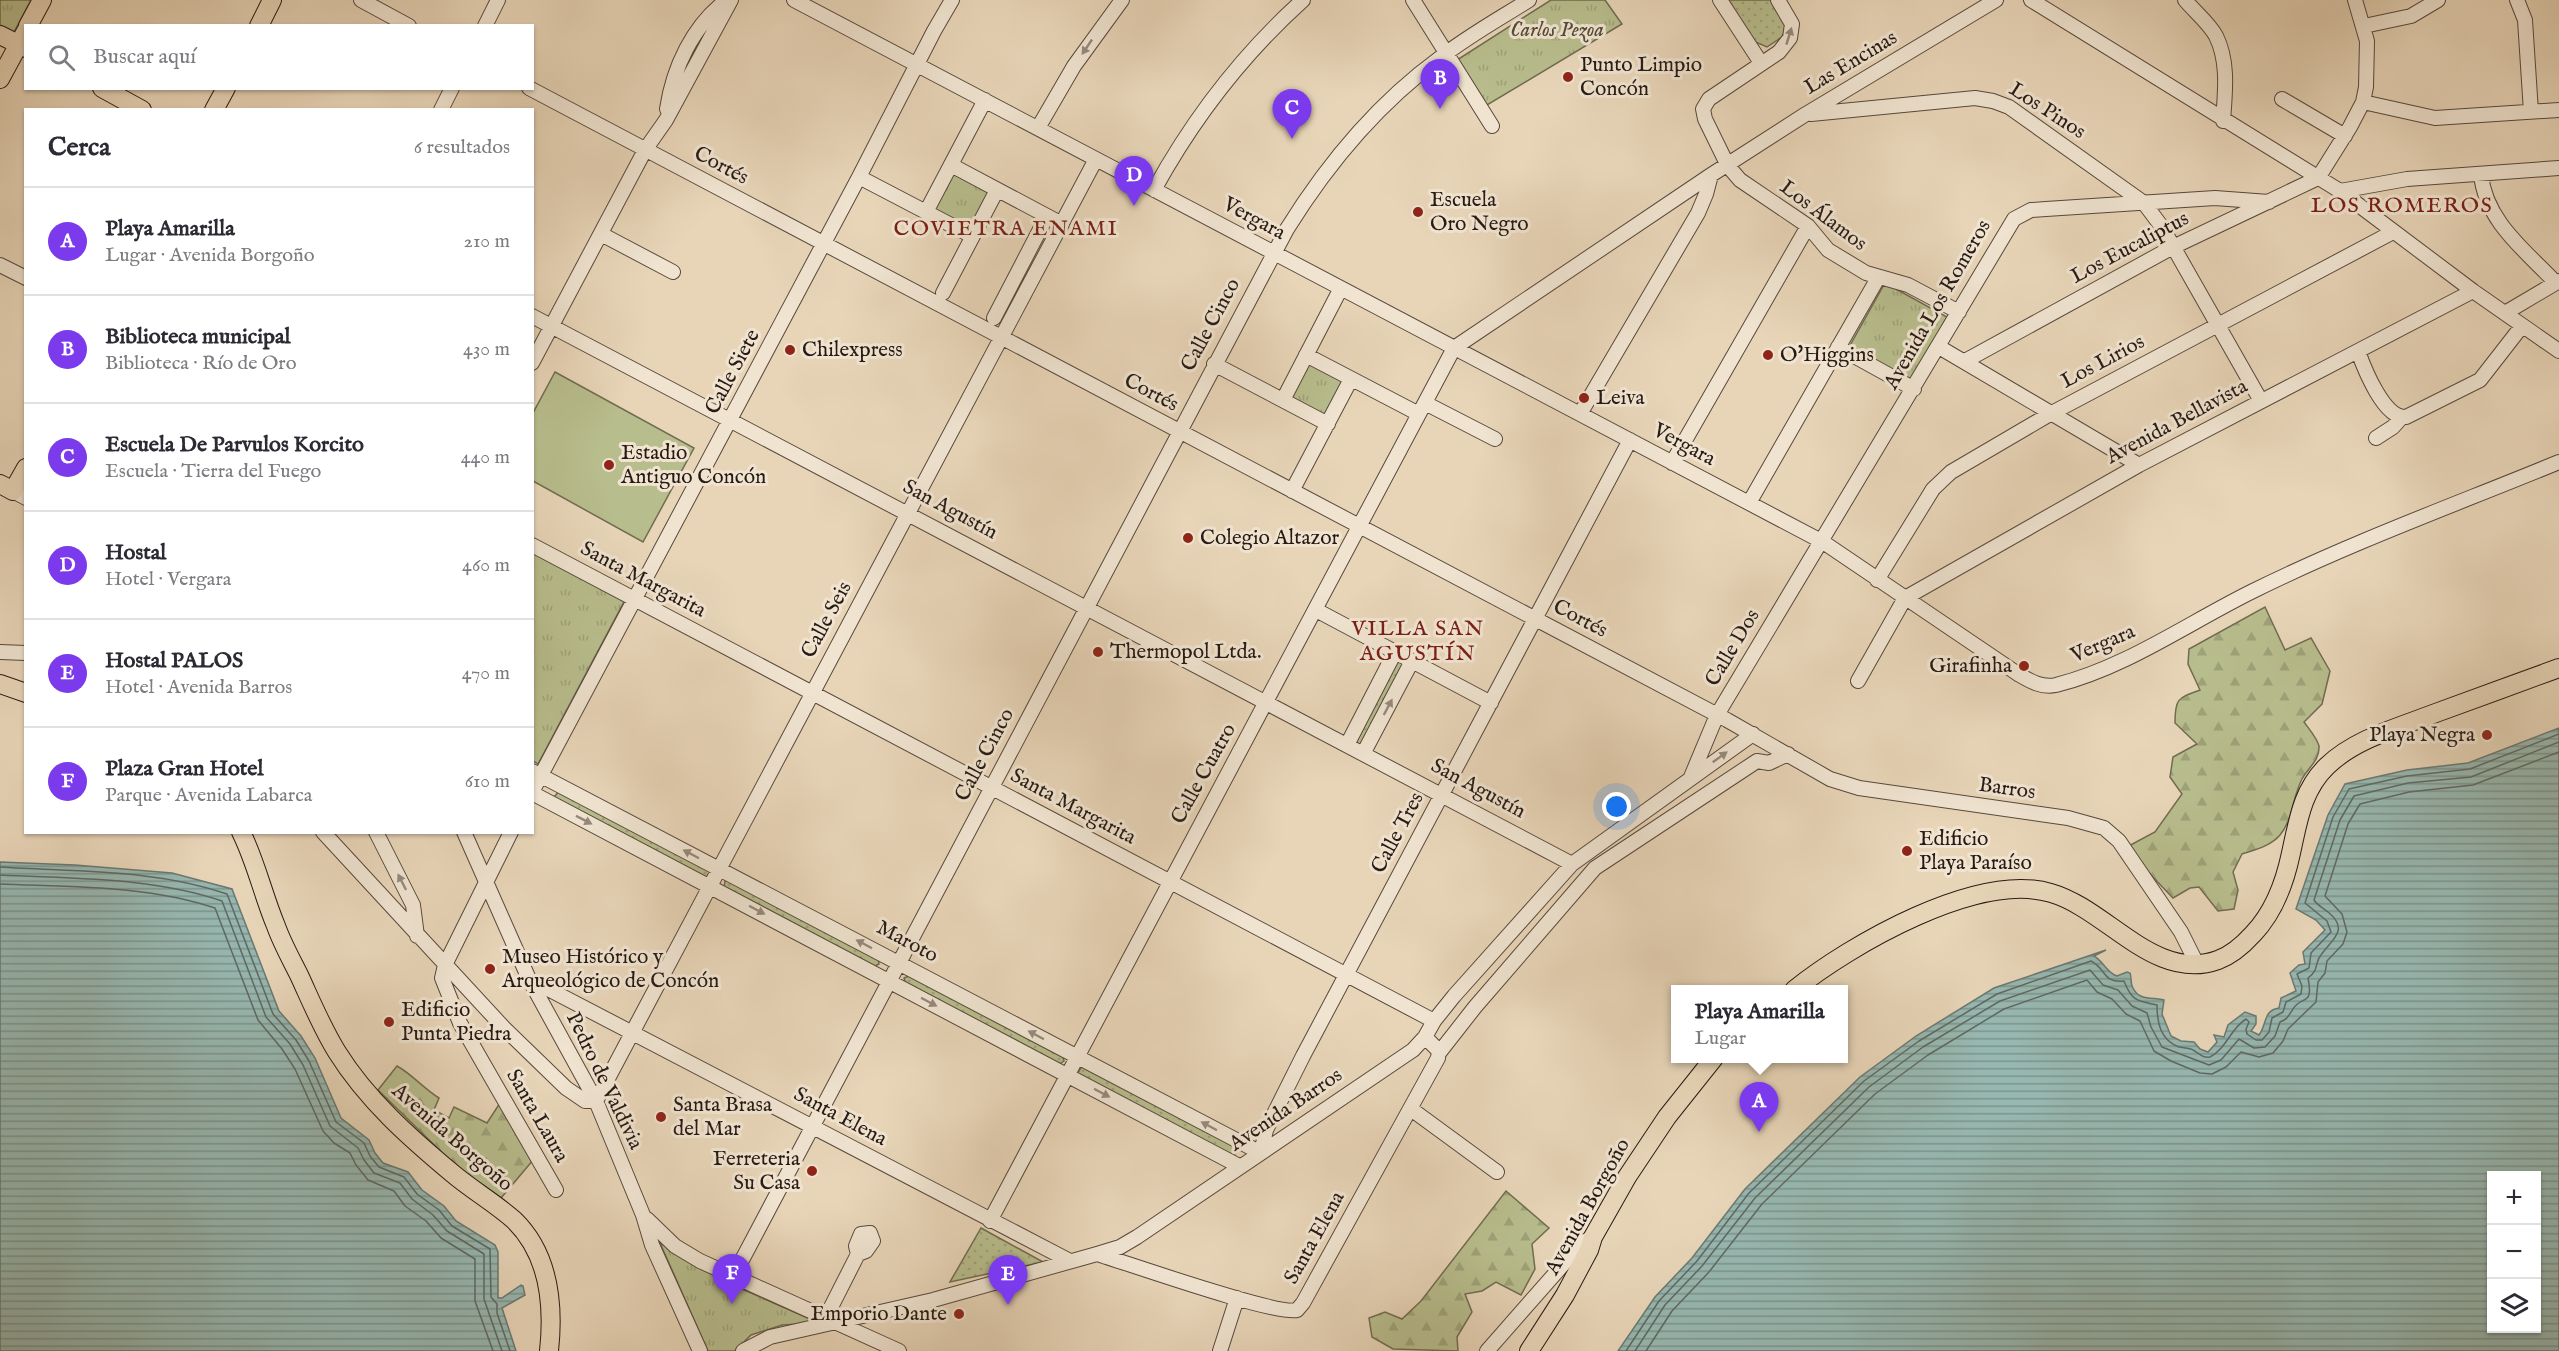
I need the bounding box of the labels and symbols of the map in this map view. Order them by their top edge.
park label: Carlos Pezoa [1510,17,1604,44]
street label: Las Encinas [1799,25,1903,101]
one-way arrow [1785,27,1794,45]
one-way arrow [1081,38,1093,54]
place label: Punto Limpio Concón [1580,52,1702,103]
pin: B [1420,60,1460,109]
marker: Punto Limpio Concón [1561,70,1575,84]
street label: Los Pinos [2004,76,2090,146]
pin: C [1272,90,1312,139]
street label: Cortés [689,140,753,192]
pin: D [1114,156,1154,206]
street label: Los Álamos [1774,174,1873,258]
place label: Escuela Oro Negro [1430,187,1529,238]
street label: Vergara [1217,191,1291,247]
district label: LOS ROMEROS [2311,192,2493,220]
marker: Escuela Oro Negro [1411,205,1425,219]
street label: Los Eucaliptus [2066,206,2194,290]
district label: COVIETRA ENAMI [894,215,1118,243]
street label: Avenida Los Romeros [1878,215,1998,396]
street label: Calle Cinco [1175,274,1247,376]
street label: Calle Siete [699,325,767,419]
street label: Los Lirios [2057,329,2149,395]
place label: Chilexpress [802,337,903,364]
place label: O'Higgins [1780,342,1874,369]
marker: Chilexpress [783,343,797,357]
marker: O'Higgins [1761,348,1775,362]
street label: Cortés [1119,367,1183,419]
street label: Avenida Bellavista [2101,373,2253,471]
place label: Leiva [1596,385,1645,412]
marker: Leiva [1577,391,1591,405]
street label: Vergara [1647,417,1721,473]
place label: Estadio Antiguo Concón [620,440,766,491]
marker: Estadio Antiguo Concón [602,458,616,472]
street label: San Agustín [898,474,1002,546]
place label: Colegio Altazor [1200,525,1340,552]
marker: Colegio Altazor [1181,531,1195,545]
street label: Santa Margarita [576,536,711,625]
street label: Calle Seis [796,577,858,663]
street label: Cortés [1548,593,1612,645]
street label: Calle Dos [1699,604,1767,692]
district label: VILLA SAN AGUSTÍN [1350,615,1485,668]
street label: Vergara [2066,618,2140,670]
place label: Thermopol Ltda. [1110,639,1261,666]
marker: Thermopol Ltda. [1091,645,1105,659]
place label: Girafinha [1929,653,2013,680]
marker: Girafinha [2017,659,2031,673]
one-way arrow [1383,699,1393,716]
street label: Calle Cinco [949,704,1021,806]
street label: Calle Cuatro [1165,719,1243,829]
place label: Playa Negra [2369,722,2476,749]
marker: Playa Negra [2480,728,2494,742]
one-way arrow [1713,752,1728,764]
street label: San Agustín [1426,753,1530,825]
street label: Santa Margarita [1006,763,1141,852]
street label: Barros [1977,772,2037,806]
street label: Calle Tres [1365,788,1431,878]
your location [1602,792,1631,821]
one-way arrow [576,815,593,825]
place label: Edificio Playa Paraíso [1919,826,2032,877]
marker: Edificio Playa Paraíso [1900,844,1914,858]
one-way arrow [682,849,700,859]
one-way arrow [397,874,407,891]
one-way arrow [748,905,766,915]
street label: Maroto [871,915,943,969]
one-way arrow [855,939,872,949]
place label: Museo Histórico y Arqueológico de Concón [501,944,719,995]
marker: Museo Histórico y Arqueológico de Concón [483,962,497,976]
place label: Edificio Punta Piedra [401,997,512,1048]
one-way arrow [921,997,938,1007]
street label: Pedro de Valdivia [559,1008,649,1155]
marker: Edificio Punta Piedra [382,1015,396,1029]
one-way arrow [1027,1030,1044,1040]
street label: Avenida Barros [1223,1062,1348,1158]
street label: Santa Laura [499,1064,575,1168]
street label: Avenida Borgoño [385,1077,518,1198]
street label: Santa Elena [789,1081,892,1153]
pin: A [1740,1082,1778,1132]
one-way arrow [1093,1089,1110,1098]
place label: Santa Brasa del Mar [673,1092,773,1143]
marker: Santa Brasa del Mar [654,1110,668,1124]
one-way arrow [1200,1121,1217,1131]
street label: Avenida Borgoño [1539,1134,1637,1281]
place label: Ferreteria Su Casa [713,1146,801,1197]
marker: Ferreteria Su Casa [805,1164,819,1178]
street label: Santa Elena [1278,1186,1352,1289]
pin: F [712,1254,752,1304]
pin: E [988,1256,1028,1305]
place label: Emporio Dante [811,1301,947,1328]
marker: Emporio Dante [952,1307,966,1321]

